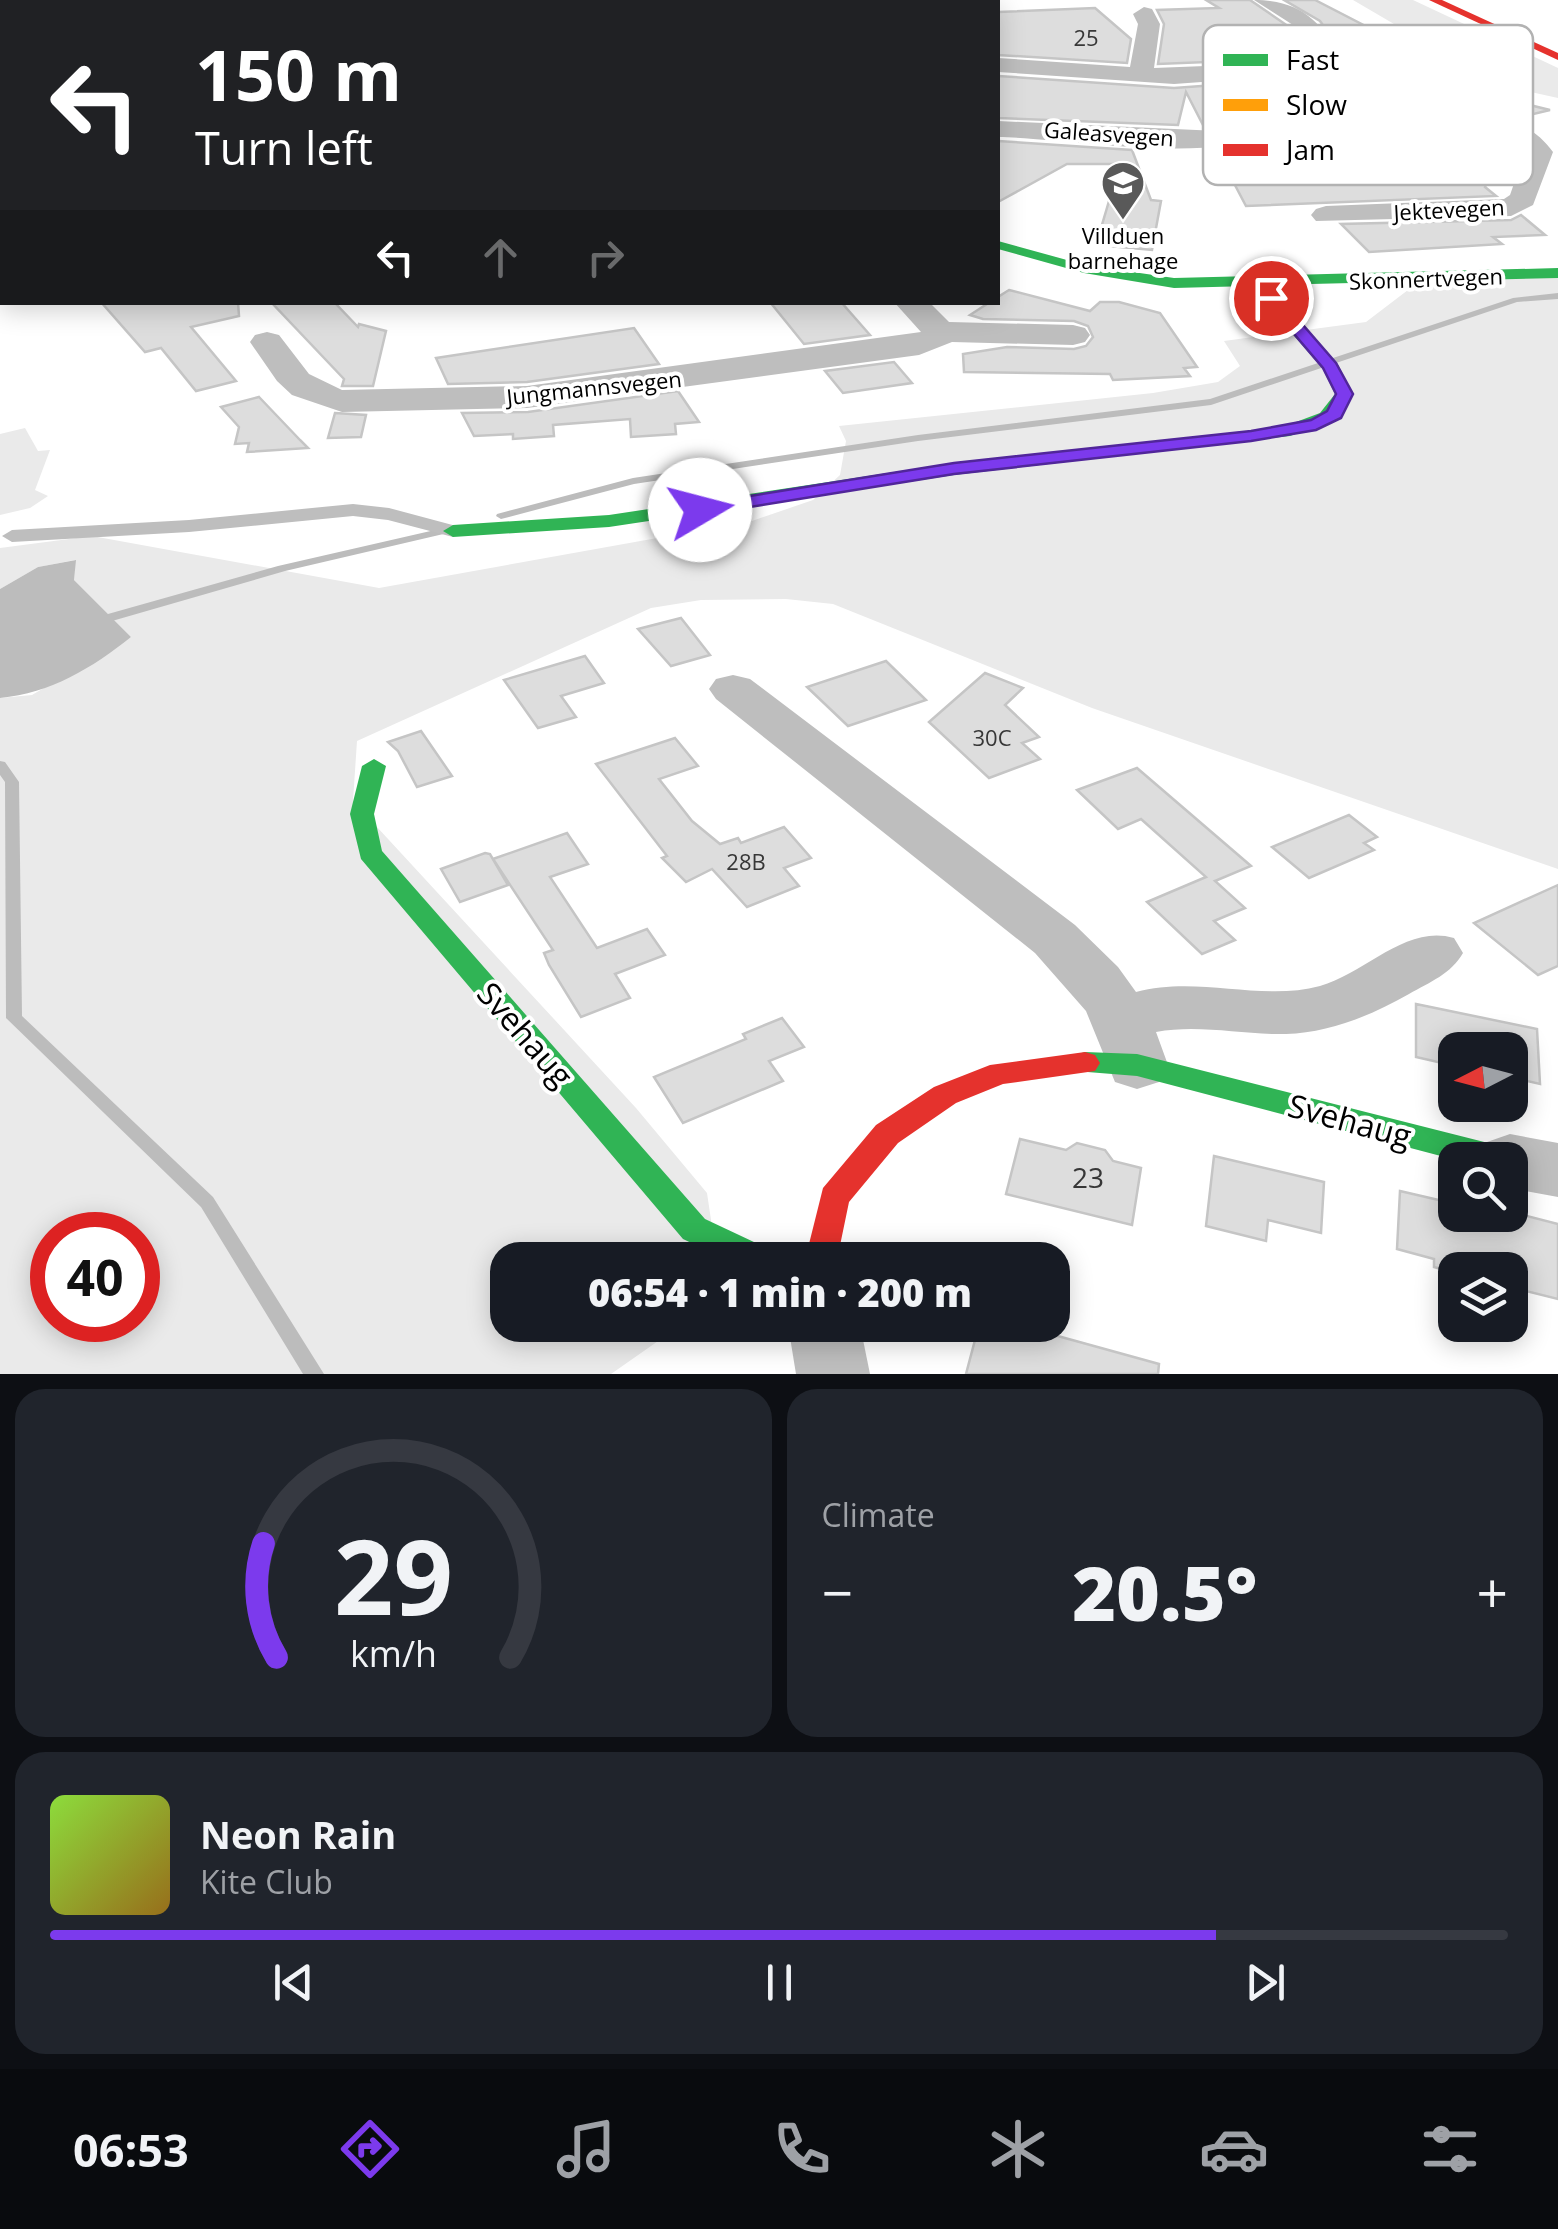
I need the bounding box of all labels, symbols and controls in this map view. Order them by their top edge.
house number: 25 [1073,22,1099,52]
legend [1203,25,1533,185]
text: 150 m [195,26,402,122]
icon: left [30,40,160,170]
text: Fast [1286,40,1339,78]
text: Slow [1286,85,1347,123]
street label: Galeasvegen [1043,114,1175,152]
text: Turn left [195,117,373,178]
text: Jam [1283,130,1335,168]
school or university icon: Villduen barnehage [1100,160,1146,221]
street label: Jektevegen [1391,191,1505,227]
place label: Villduen barnehage [1068,220,1178,275]
icon: left [368,230,423,285]
icon: ahead [473,230,528,285]
icon: right [578,230,633,285]
pin [1229,256,1314,341]
street label: Skonnertvegen [1348,260,1504,296]
icon: arrive [1244,271,1299,326]
street label: Jungmannsvegen [503,363,683,411]
position arrow [648,458,752,562]
house number: 30C [972,722,1012,752]
house number: 28B [726,846,766,876]
street label: Svehaug [468,972,584,1096]
north arrow [1438,1032,1528,1122]
map controls [1438,1032,1528,1342]
street label: Svehaug [1284,1083,1416,1157]
button: search [1438,1142,1528,1232]
house number: 23 [1072,1158,1104,1196]
speed limit sign: 40 [30,1212,160,1342]
button: layers [1438,1252,1528,1342]
text: 06:54 · 1 min · 200 m [588,1266,972,1318]
text: Climate [822,1493,935,1536]
text: 29 [334,1504,453,1645]
text: 20.5° [1072,1541,1257,1643]
text: − [822,1554,853,1629]
text: + [1477,1554,1508,1629]
text: km/h [350,1629,437,1677]
text: Neon Rain [200,1808,396,1860]
text: Kite Club [200,1860,333,1903]
icon: previous [266,1955,321,2010]
icon: pause [752,1955,807,2010]
icon: next [1238,1955,1293,2010]
icon: directions [335,2114,405,2184]
icon: music [551,2114,621,2184]
icon: phone [767,2114,837,2184]
icon: climate [983,2114,1053,2184]
icon: car [1199,2114,1269,2184]
icon: filters [1415,2114,1485,2184]
text: 06:53 [73,2119,189,2180]

